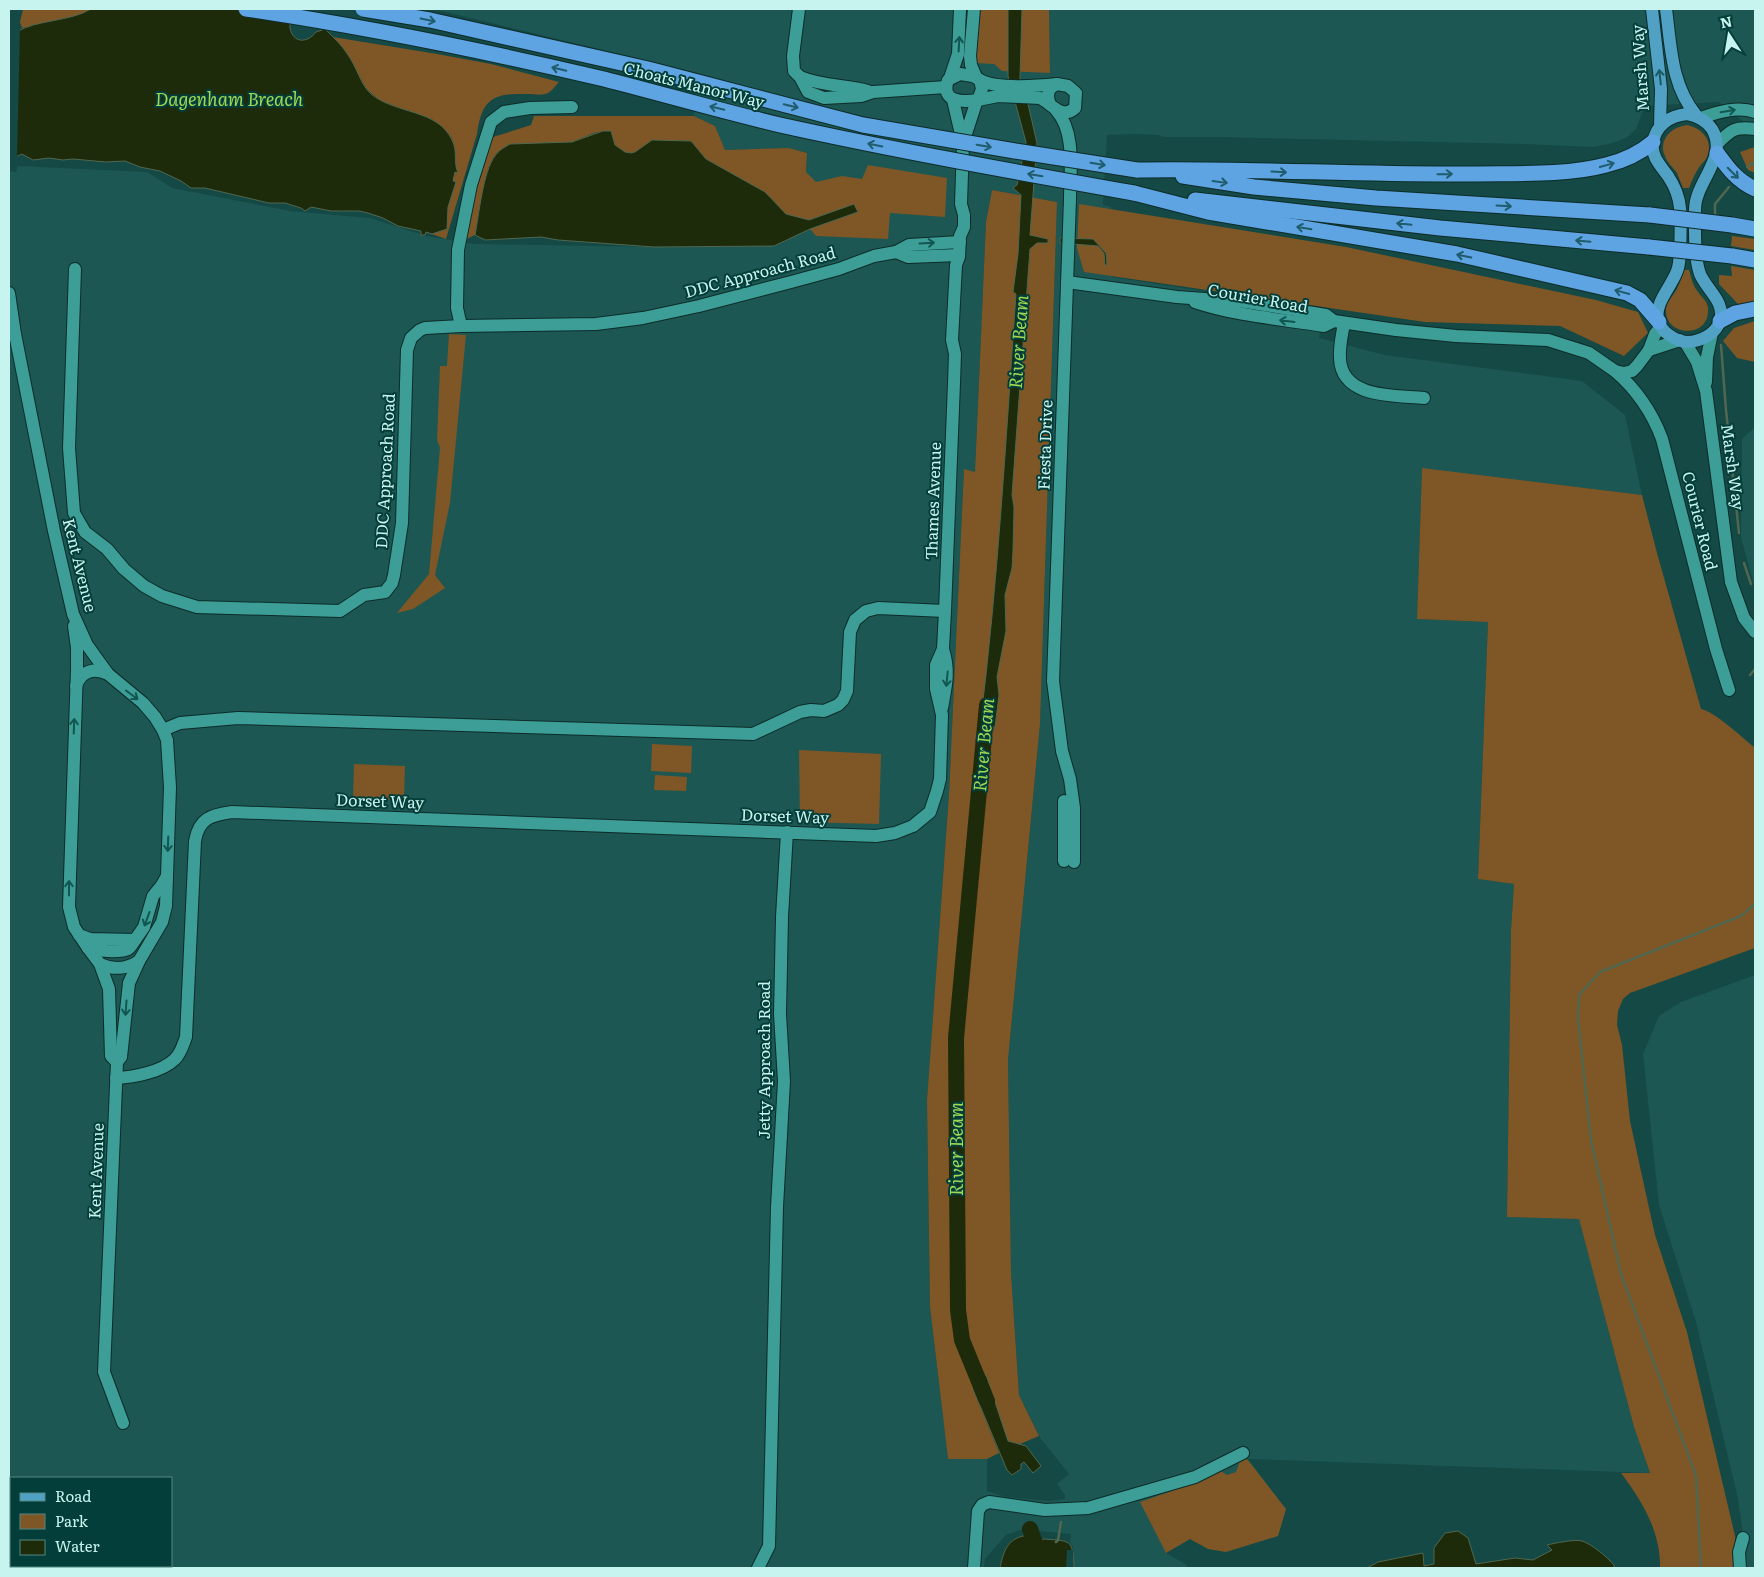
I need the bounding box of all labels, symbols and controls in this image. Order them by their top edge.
north arrow [1704,10,1754,60]
text: N [1718,10,1734,32]
one-way arrow [420,16,436,25]
street label: Marsh Way [1624,23,1654,112]
one-way arrow [954,37,963,53]
street label: Choats Manor Way [621,55,768,113]
one-way arrow [551,64,567,73]
one-way arrow [1655,69,1665,85]
water label: Dagenham Breach [155,85,304,112]
one-way arrow [782,102,798,111]
one-way arrow [709,103,725,113]
one-way arrow [1719,106,1735,116]
one-way arrow [867,139,883,149]
one-way arrow [975,141,991,151]
one-way arrow [1090,159,1106,169]
one-way arrow [1599,159,1615,169]
one-way arrow [1270,167,1286,176]
one-way arrow [1727,167,1739,180]
one-way arrow [1436,169,1453,179]
one-way arrow [1027,170,1043,180]
one-way arrow [1212,177,1228,187]
one-way arrow [1496,202,1512,211]
one-way arrow [1396,219,1412,229]
one-way arrow [1296,223,1312,233]
one-way arrow [1576,236,1592,245]
one-way arrow [918,238,934,247]
street label: DDC Approach Road [682,239,838,303]
one-way arrow [1456,250,1472,260]
street label: Courier Road [1206,276,1310,318]
one-way arrow [1615,287,1631,297]
water label: River Beam [1001,294,1034,390]
one-way arrow [1279,315,1295,325]
street label: DDC Approach Road [368,392,400,549]
street label: Fiesta Drive [1030,399,1058,491]
street label: Marsh Way [1716,422,1752,512]
street label: Thames Avenue [918,441,946,561]
street label: Courier Road [1677,469,1725,573]
street label: Kent Avenue [58,515,104,614]
one-way arrow [942,670,952,686]
one-way arrow [125,689,138,700]
water label: River Beam [965,697,1000,793]
one-way arrow [70,718,79,734]
street label: Dorset Way [336,786,425,814]
street label: Dorset Way [741,801,830,829]
one-way arrow [163,836,173,852]
one-way arrow [64,880,74,896]
one-way arrow [142,911,151,927]
street label: Jetty Approach Road [751,981,775,1139]
one-way arrow [121,999,130,1015]
water label: River Beam [942,1102,969,1196]
street label: Kent Avenue [81,1123,109,1219]
legend [10,1477,172,1567]
text: Road [55,1484,91,1507]
text: Park [55,1509,89,1532]
text: Water [55,1534,100,1557]

